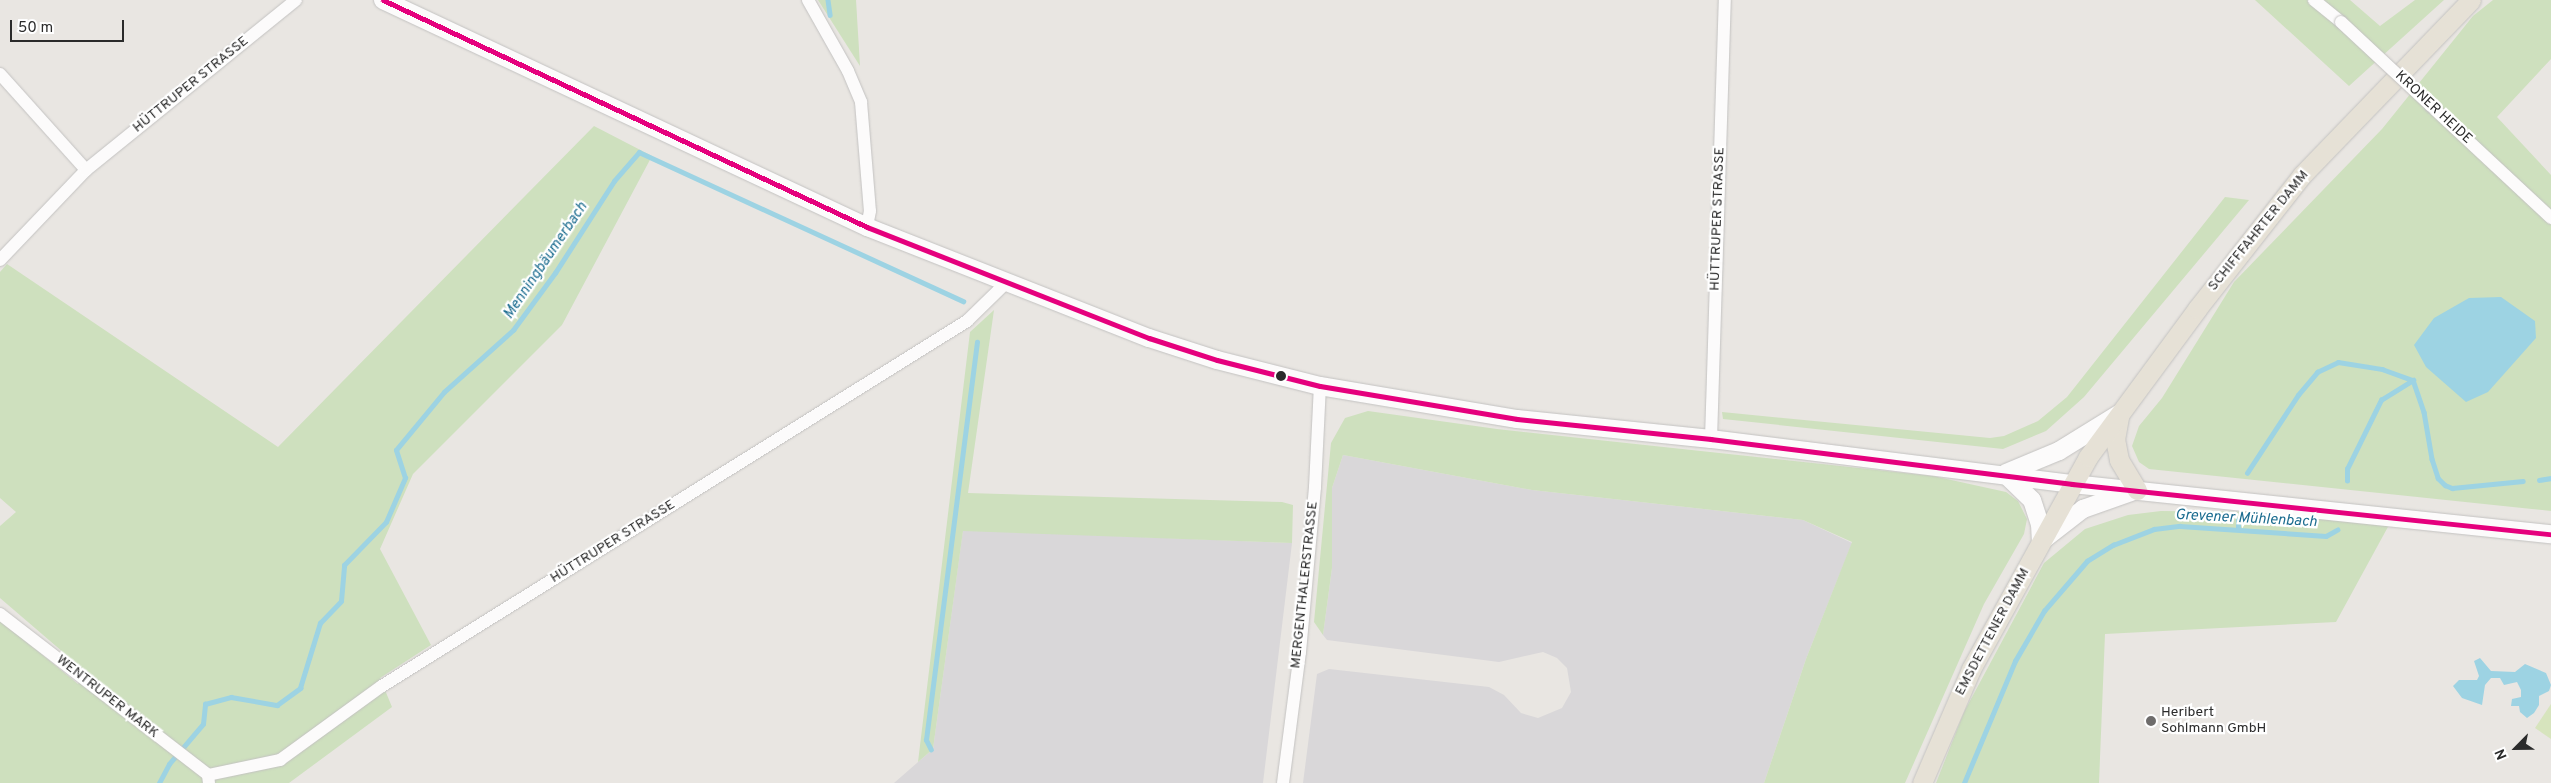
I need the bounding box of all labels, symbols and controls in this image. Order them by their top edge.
scale bar [12,10,126,42]
text: 50 m [18,19,53,38]
street label: HÜTTRUPER STRASSE [130,33,252,137]
street label: KRONER HEIDE [2391,68,2475,148]
street label: HÜTTRUPER STRASSE [1707,147,1729,291]
street label: SCHIFFFAHRTER DAMM [2205,167,2313,295]
water label: Menningbäumerbach [500,199,592,323]
unlabelled marker [1276,371,1286,381]
street label: HÜTTRUPER STRASSE [548,497,678,587]
street label: MERGENTHALERSTRASSE [1288,501,1322,669]
water label: Grevener Mühlenbach [2175,506,2317,532]
street label: EMSDETTENER DAMM [1952,565,2034,699]
street label: WENTRUPER MARK [53,652,161,742]
place label: Heribert Sohlmann GmbH [2161,705,2266,738]
marker: Heribert Sohlmann GmbH [2145,715,2157,727]
north arrow [2491,723,2541,773]
text: N [2492,746,2512,762]

